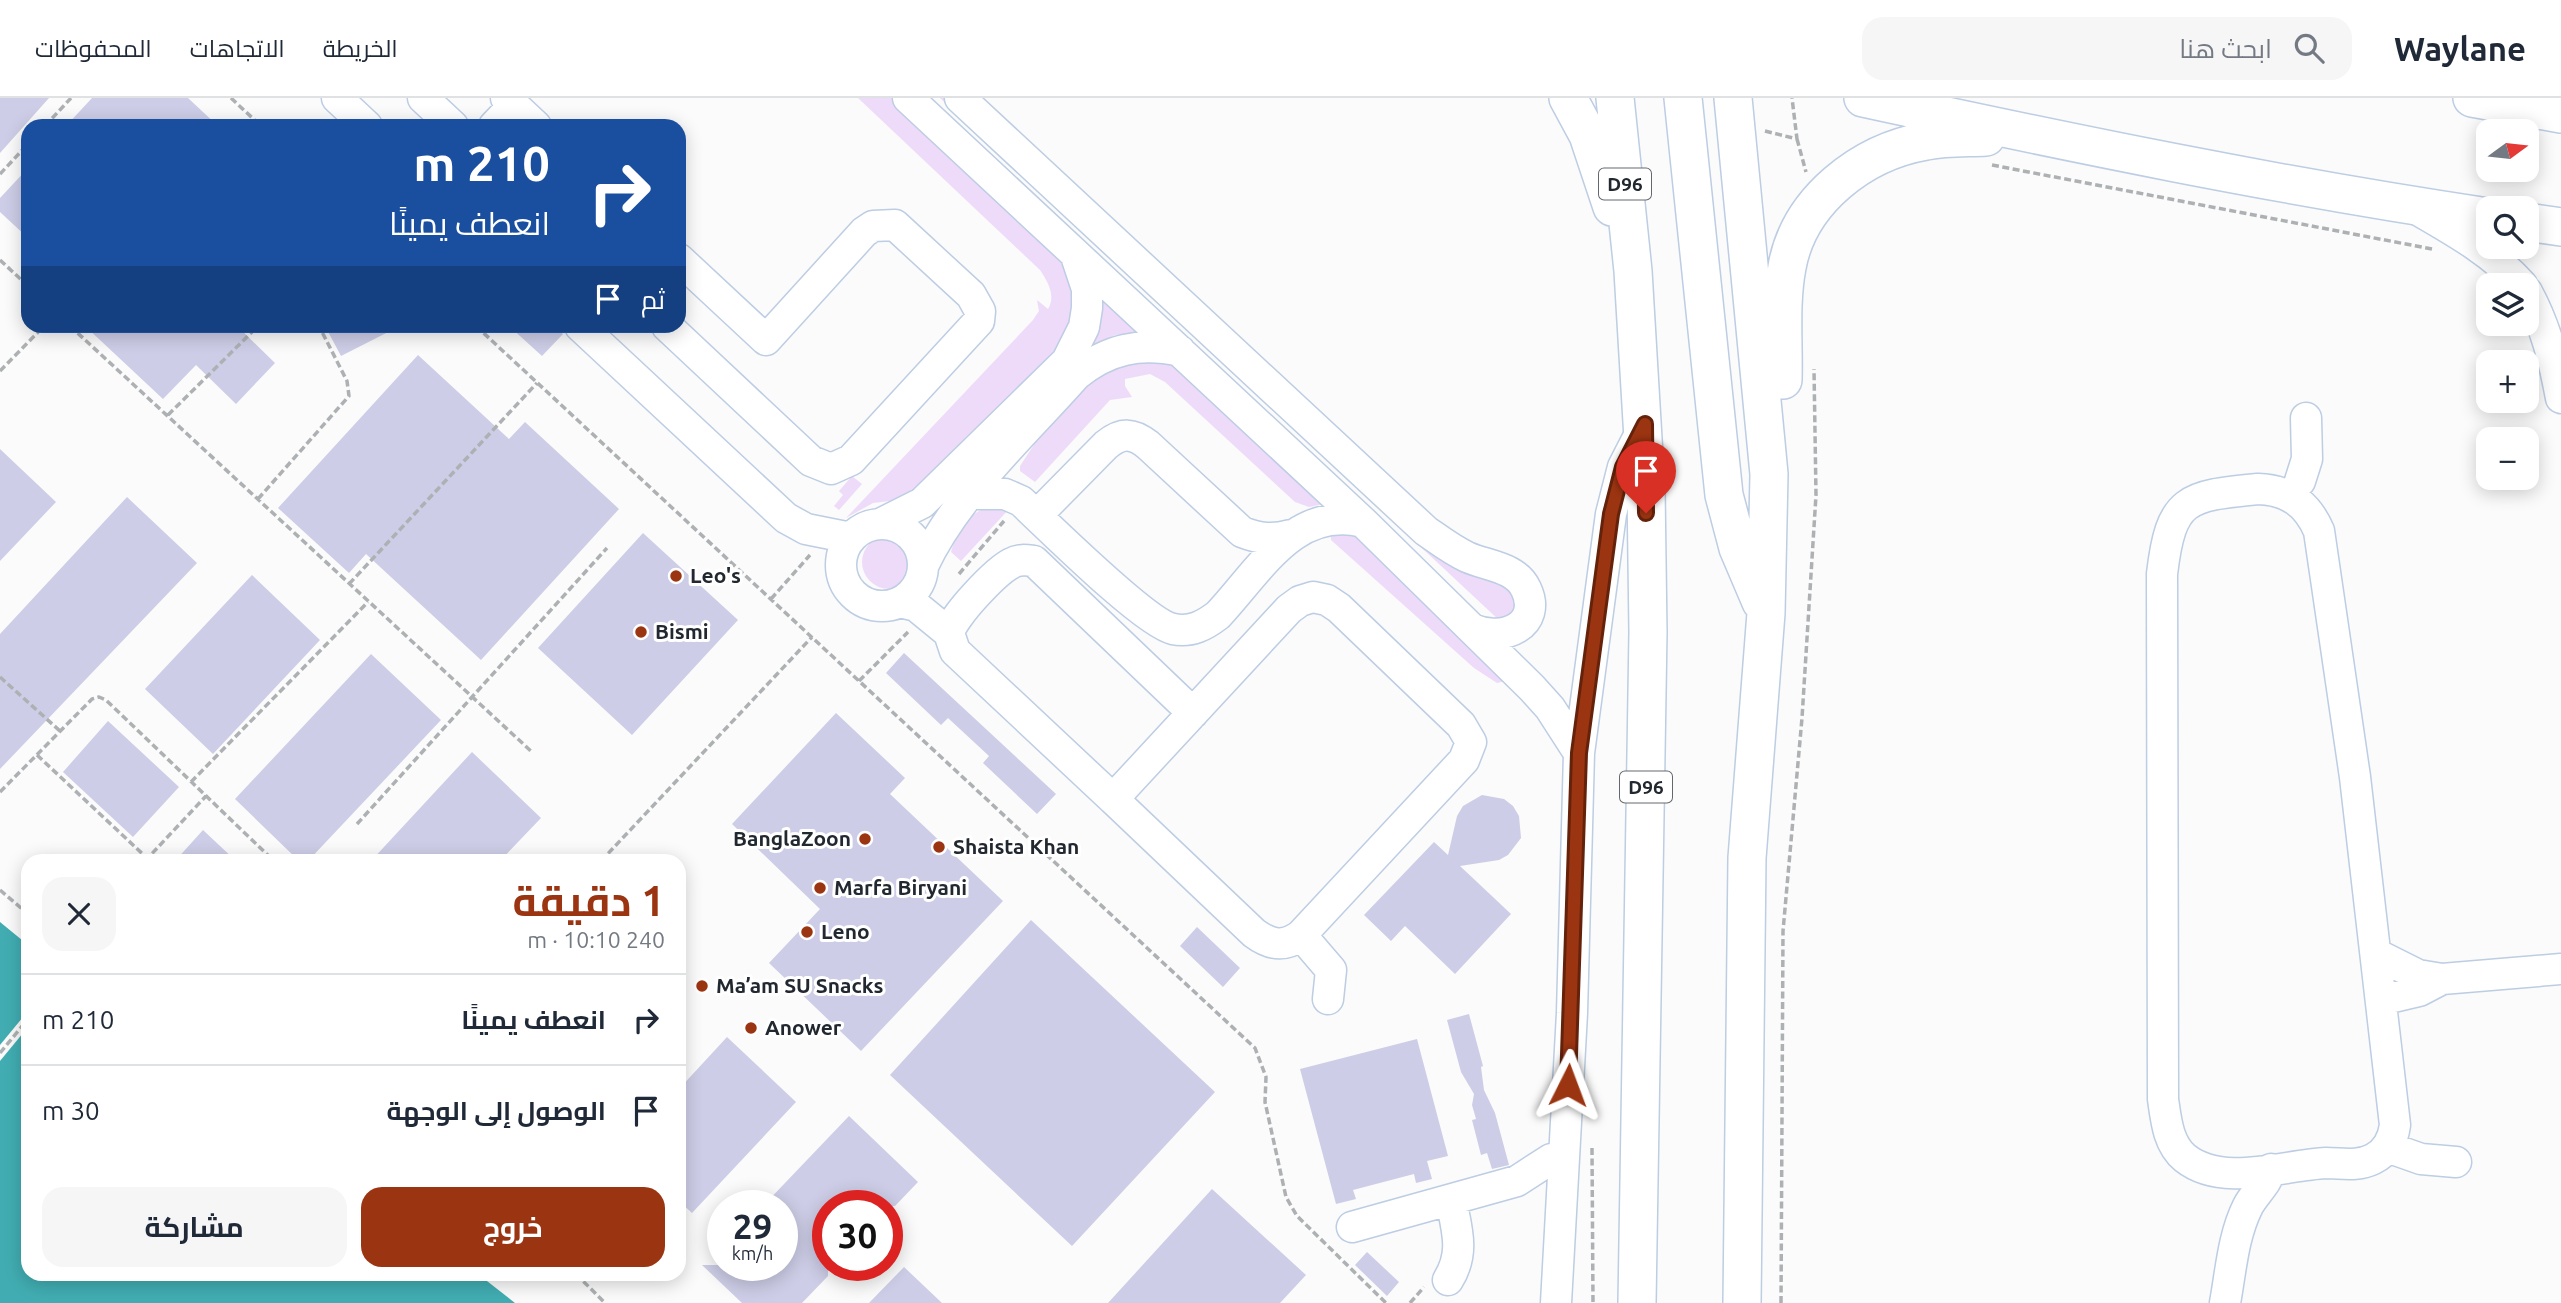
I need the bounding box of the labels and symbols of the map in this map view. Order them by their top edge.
north arrow [2476,119,2539,182]
road number: D96 [1599,169,1651,200]
pin [1616,441,1676,513]
place label: Leo's [690,563,741,587]
marker: Leo's [668,568,684,584]
place label: Bismi [655,619,709,643]
marker: Bismi [633,624,649,640]
road number: D96 [1620,772,1672,802]
place label: BanglaZoon [733,826,851,850]
marker: BanglaZoon [857,831,873,847]
place label: Shaista Khan [953,834,1079,858]
marker: Shaista Khan [931,839,947,855]
place label: Marfa Biryani [834,875,967,899]
marker: Marfa Biryani [812,880,828,896]
place label: Leno [821,919,870,943]
marker: Leno [799,924,815,940]
place label: Ma’am SU Snacks [716,973,883,997]
marker: Ma’am SU Snacks [694,978,710,994]
place label: Anower [765,1015,842,1039]
marker: Anower [743,1020,759,1036]
position arrow [1531,1048,1605,1122]
speed limit sign: 30 [812,1190,903,1281]

